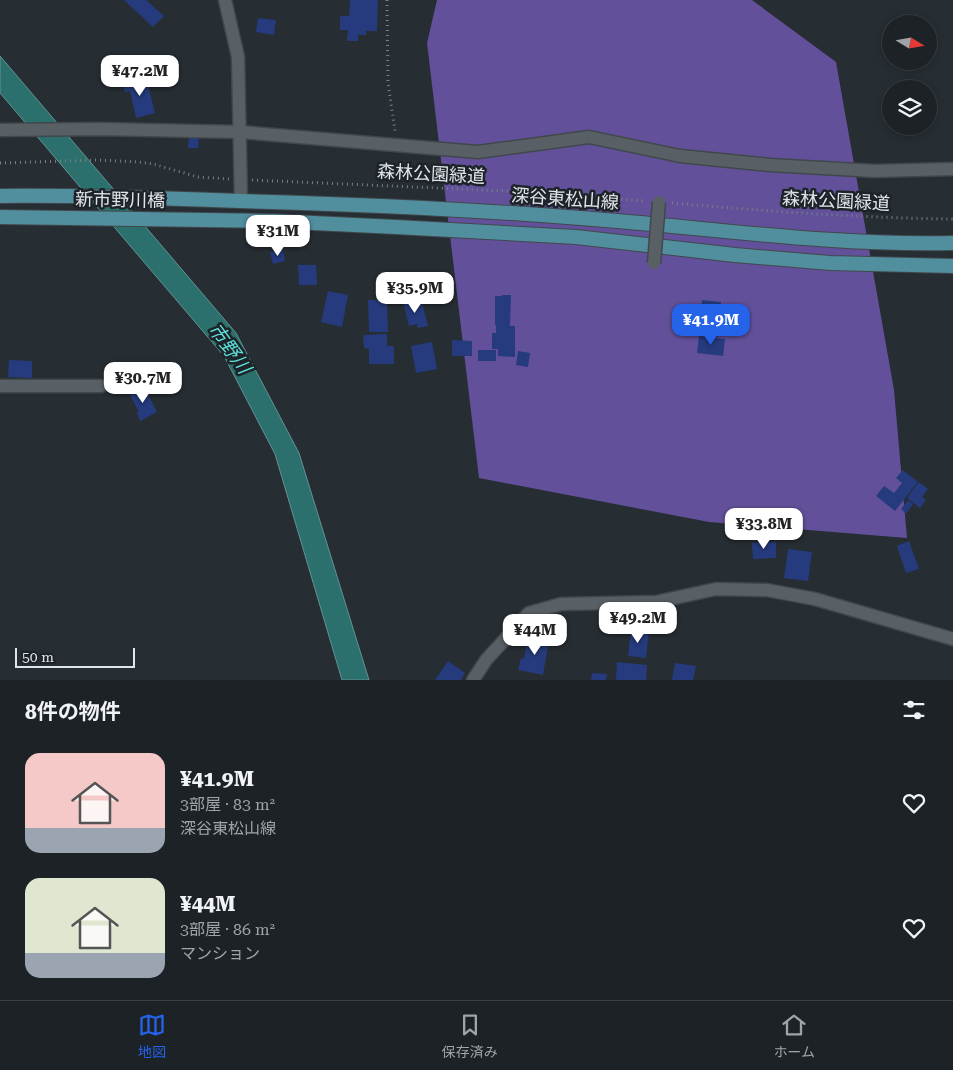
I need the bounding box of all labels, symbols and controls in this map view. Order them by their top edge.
north arrow [882,15,938,70]
map controls [882,15,937,135]
pin: ¥47.2M [99,54,181,97]
text: ¥47.2M [112,61,168,80]
button: layers [882,80,937,135]
street label: 森林公園緑道 [377,160,486,187]
street label: 深谷東松山線 [510,184,620,213]
street label: 森林公園緑道 [782,187,891,214]
street label: 新市野川橋 [75,188,165,211]
pin: ¥31M [248,214,308,257]
text: ¥31M [257,221,299,240]
pin: ¥35.9M [374,272,456,314]
text: ¥35.9M [387,278,443,297]
pin: ¥41.9M [670,304,752,346]
text: ¥41.9M [683,310,739,329]
water label: 市野川 [204,318,257,380]
pin: ¥30.7M [102,362,184,404]
text: ¥30.7M [115,368,171,387]
pin: ¥33.8M [723,508,805,550]
text: ¥33.8M [736,514,792,533]
pin: ¥49.2M [597,602,679,644]
text: ¥49.2M [610,608,666,627]
pin: ¥44M [505,614,565,656]
text: ¥44M [514,620,556,639]
scale bar [15,645,135,668]
text: 50 m [22,649,54,665]
icon: filters [900,696,928,724]
text: 8件の物件 [25,700,121,724]
text: ¥41.9M [180,767,254,791]
icon: home [65,773,125,833]
icon: heart [900,789,928,817]
text: 3部屋 · 83 m² [180,795,275,814]
text: 深谷東松山線 [180,819,276,838]
text: ¥44M [180,892,236,916]
icon: home [65,898,125,958]
icon: heart [900,914,928,942]
text: 3部屋 · 86 m² [180,920,275,939]
text: マンション [180,944,260,963]
tab: 地図 [138,1011,166,1061]
tab: 保存済み [442,1011,498,1061]
tab: ホーム [773,1011,815,1061]

